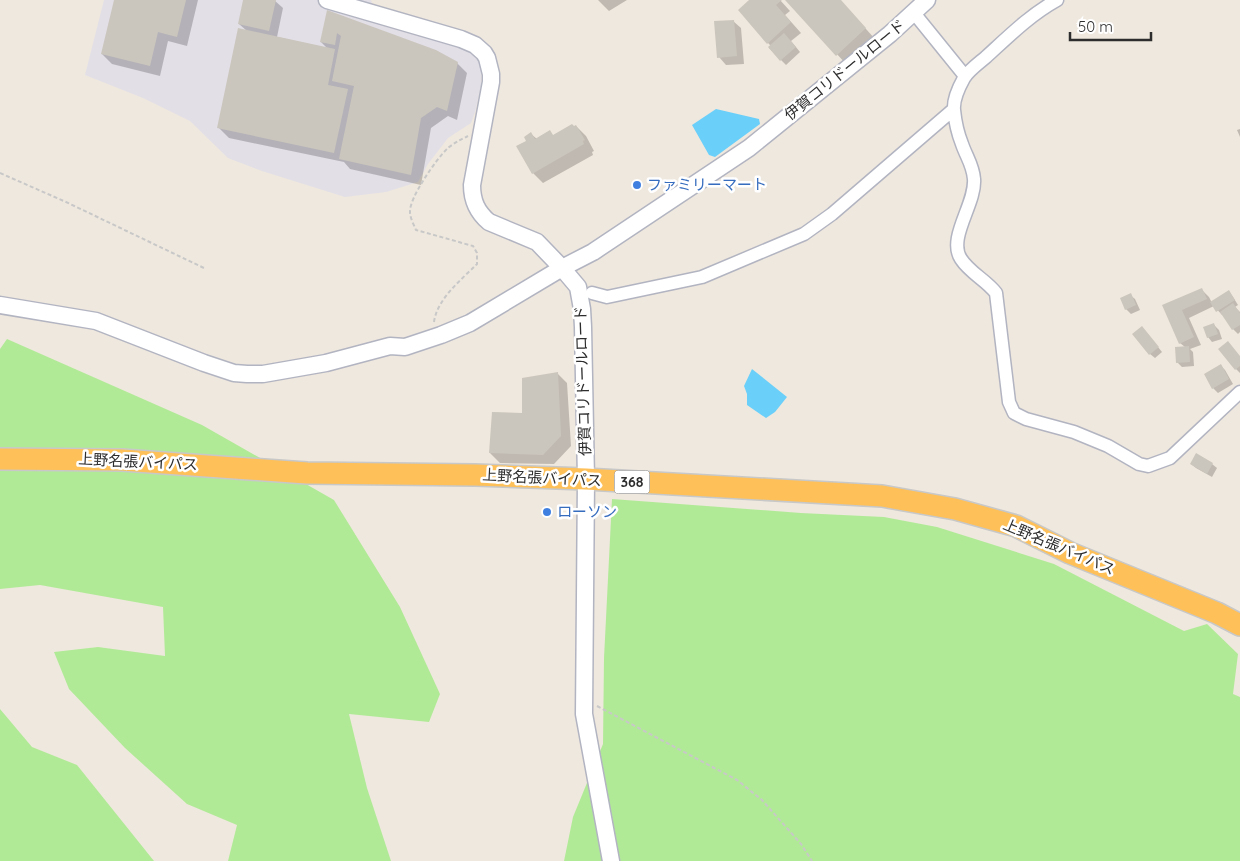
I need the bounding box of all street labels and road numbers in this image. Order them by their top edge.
street label: 伊賀コリドールロード [780,15,909,124]
street label: 伊賀コリドールロード [570,306,595,456]
street label: 上野名張バイパス [78,449,198,474]
street label: 上野名張バイパス [482,465,602,490]
road number: 368 [614,471,650,494]
street label: 上野名張バイパス [1000,514,1118,579]

